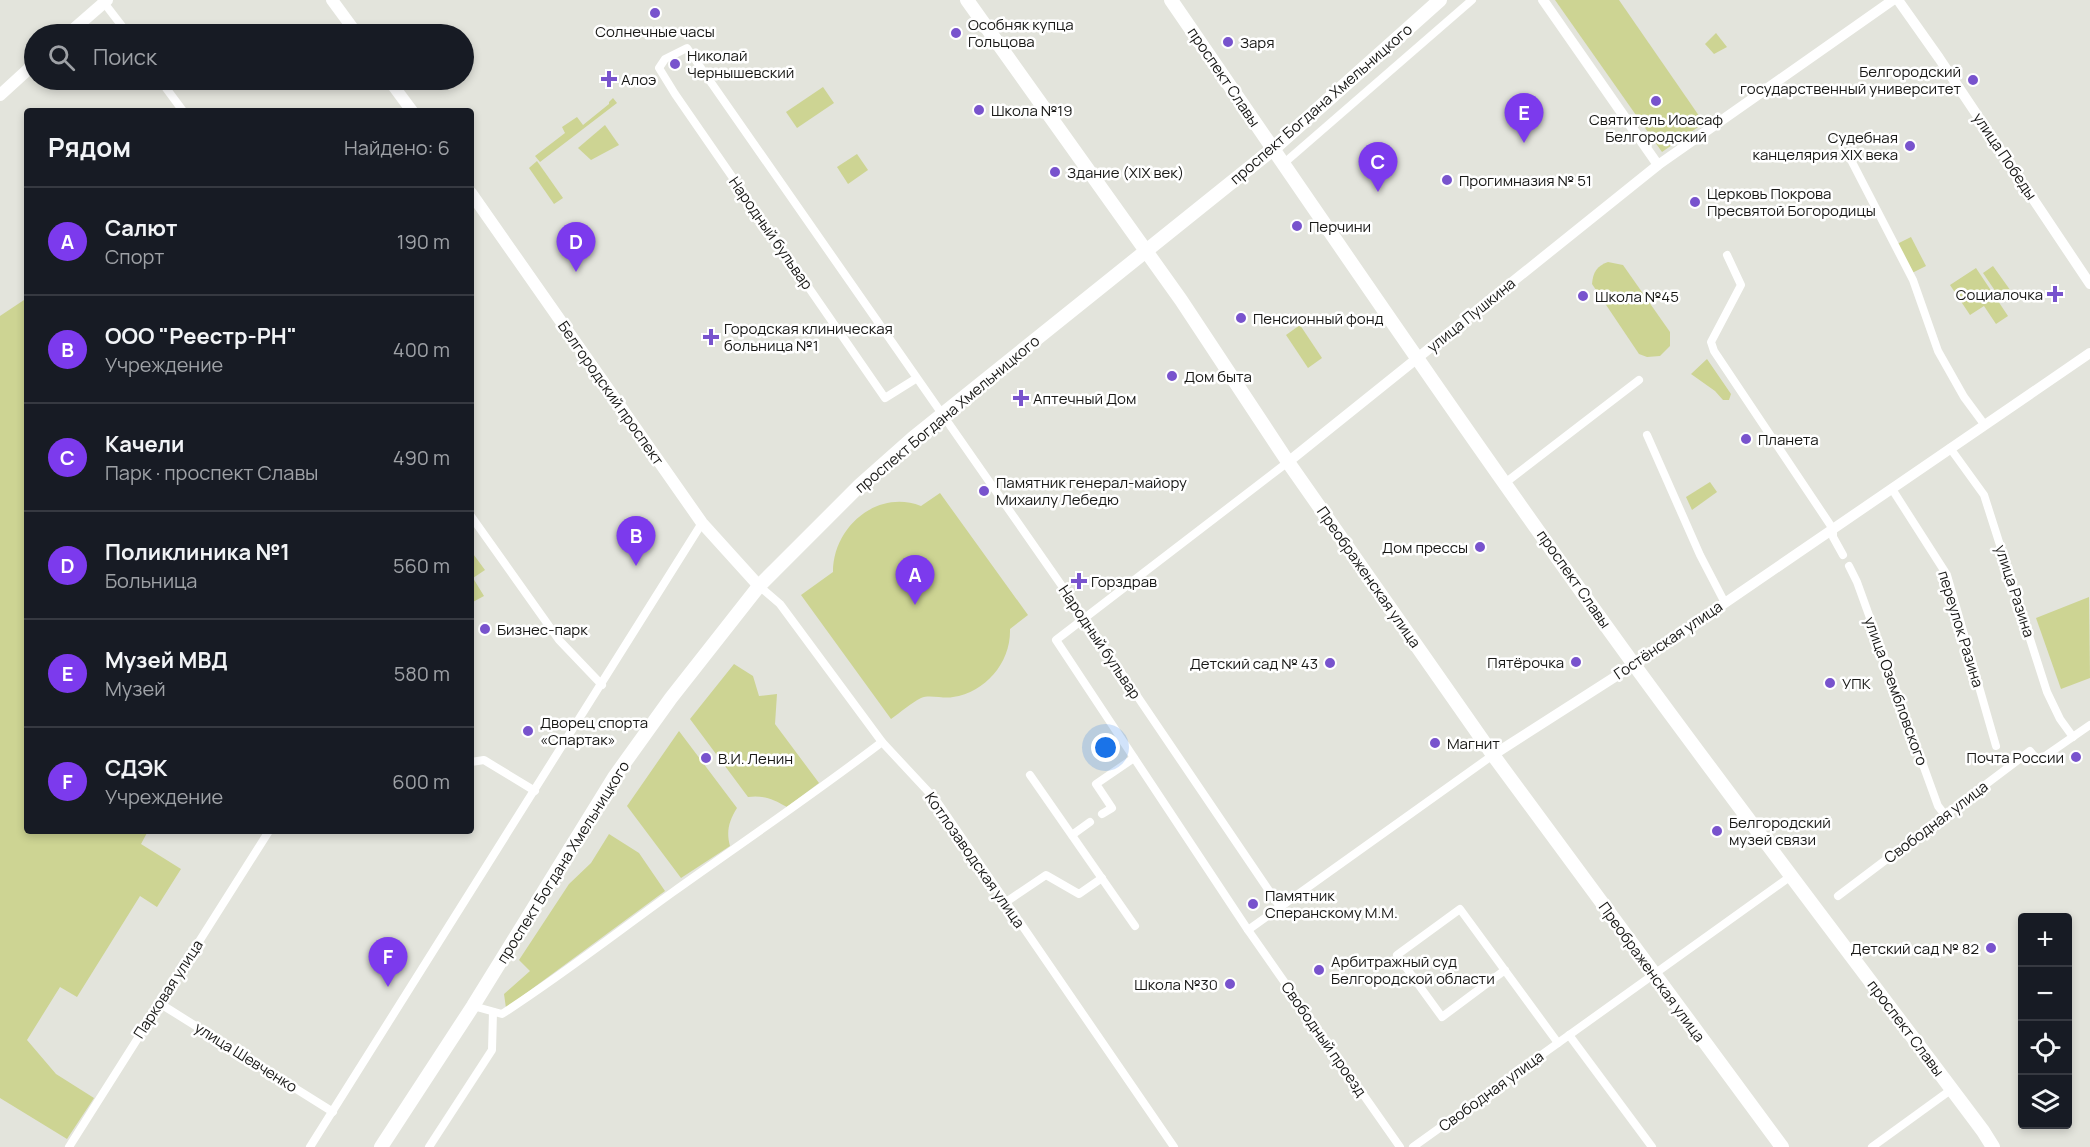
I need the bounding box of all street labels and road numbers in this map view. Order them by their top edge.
street label: проспект Богдана Хмельницкого [1225,19,1417,189]
street label: проспект Славы [1183,23,1265,131]
street label: улица Победы [1968,108,2042,204]
street label: Народный бульвар [724,172,818,294]
street label: улица Пушкина [1422,273,1520,357]
street label: Белгородский проспект [553,317,669,470]
street label: проспект Богдана Хмельницкого [850,330,1044,498]
street label: Преображенская улица [1312,502,1426,652]
street label: проспект Славы [1532,526,1616,632]
street label: улица Разина [1990,542,2040,640]
street label: переулок Разина [1933,568,1989,690]
street label: Народный бульвар [1054,581,1146,703]
street label: Гостёнская улица [1610,596,1726,684]
street label: улица Озембловского [1859,614,1933,768]
street label: проспект Богдана Хмельницкого [492,757,634,967]
street label: Свободная улица [1880,776,1992,868]
street label: Котлозаводская улица [920,788,1030,932]
street label: Преображенская улица [1594,898,1710,1046]
street label: Парковая улица [128,936,208,1042]
street label: проспект Славы [1863,975,1949,1081]
street label: Свободный проезд [1276,977,1372,1101]
street label: улица Шевченко [191,1017,302,1097]
street label: Свободная улица [1434,1046,1548,1136]

